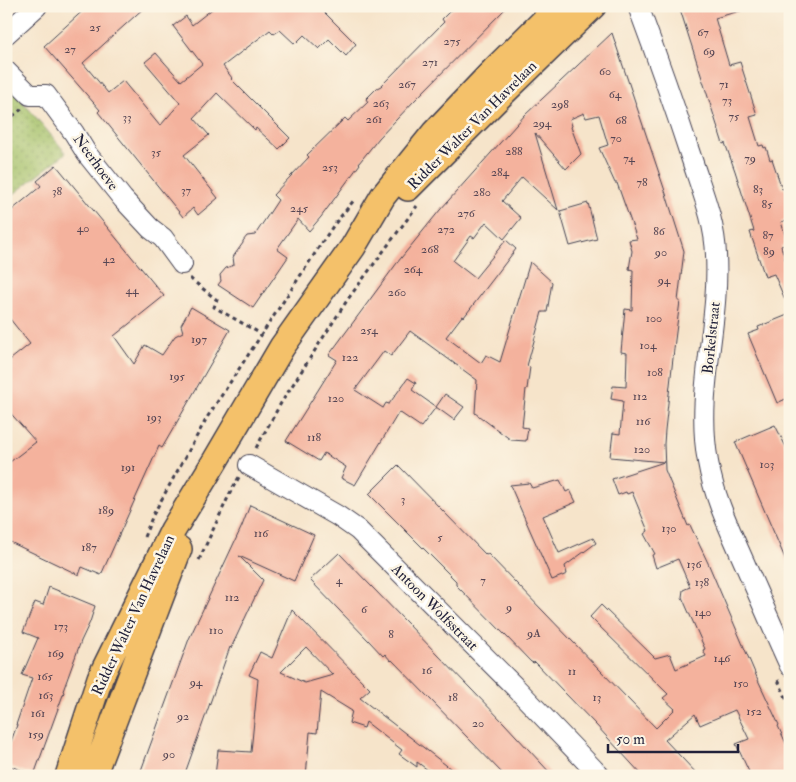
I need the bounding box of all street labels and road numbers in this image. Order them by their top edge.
street label: Ridder Walter Van Havrelaan [404,57,541,194]
street label: Neerhoeve [69,130,122,194]
street label: Borkelstraat [698,301,725,375]
street label: Ridder Walter Van Havrelaan [88,532,179,699]
street label: Antoon Wolfsstraat [387,559,482,655]

